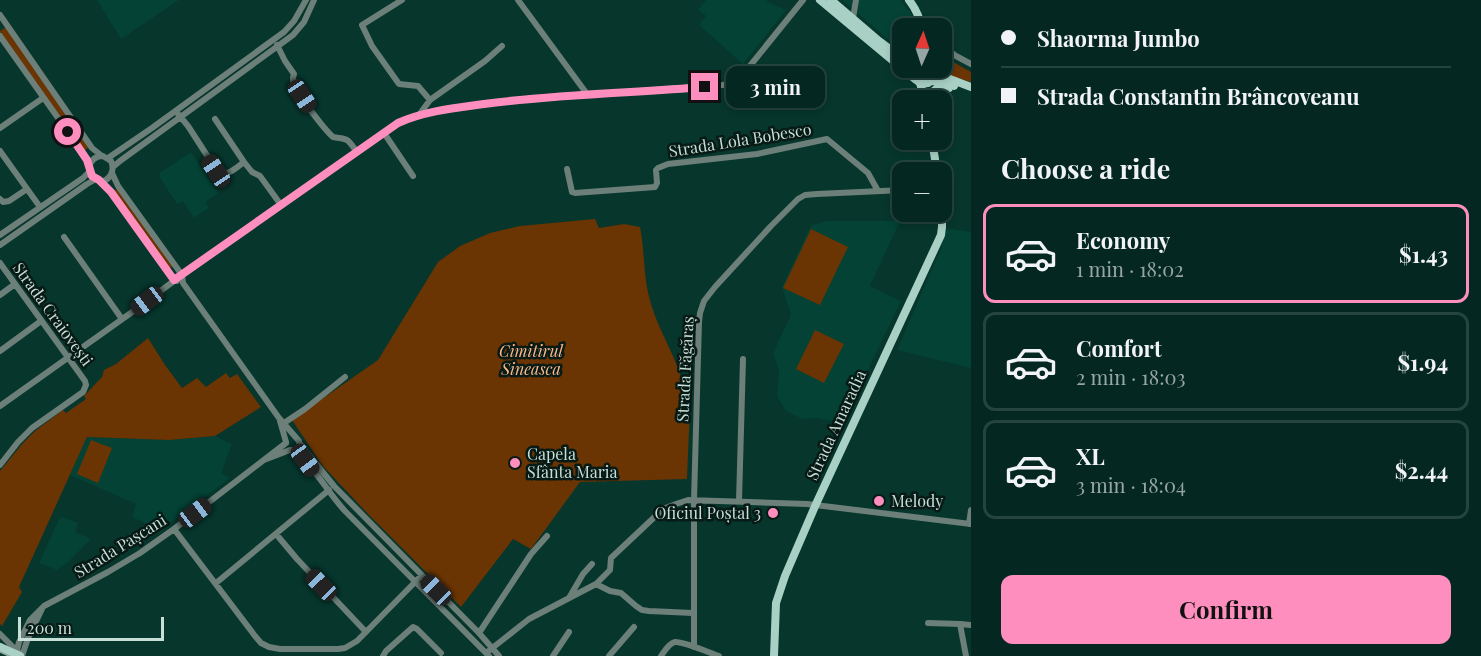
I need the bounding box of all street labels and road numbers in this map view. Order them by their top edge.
street label: Strada Lola Bobesco [667,118,813,161]
street label: Strada Craiovești [8,258,98,371]
street label: Strada Făgăraș [671,316,699,422]
street label: Strada Amaradia [801,366,870,483]
street label: Strada Pașcani [70,509,171,583]

